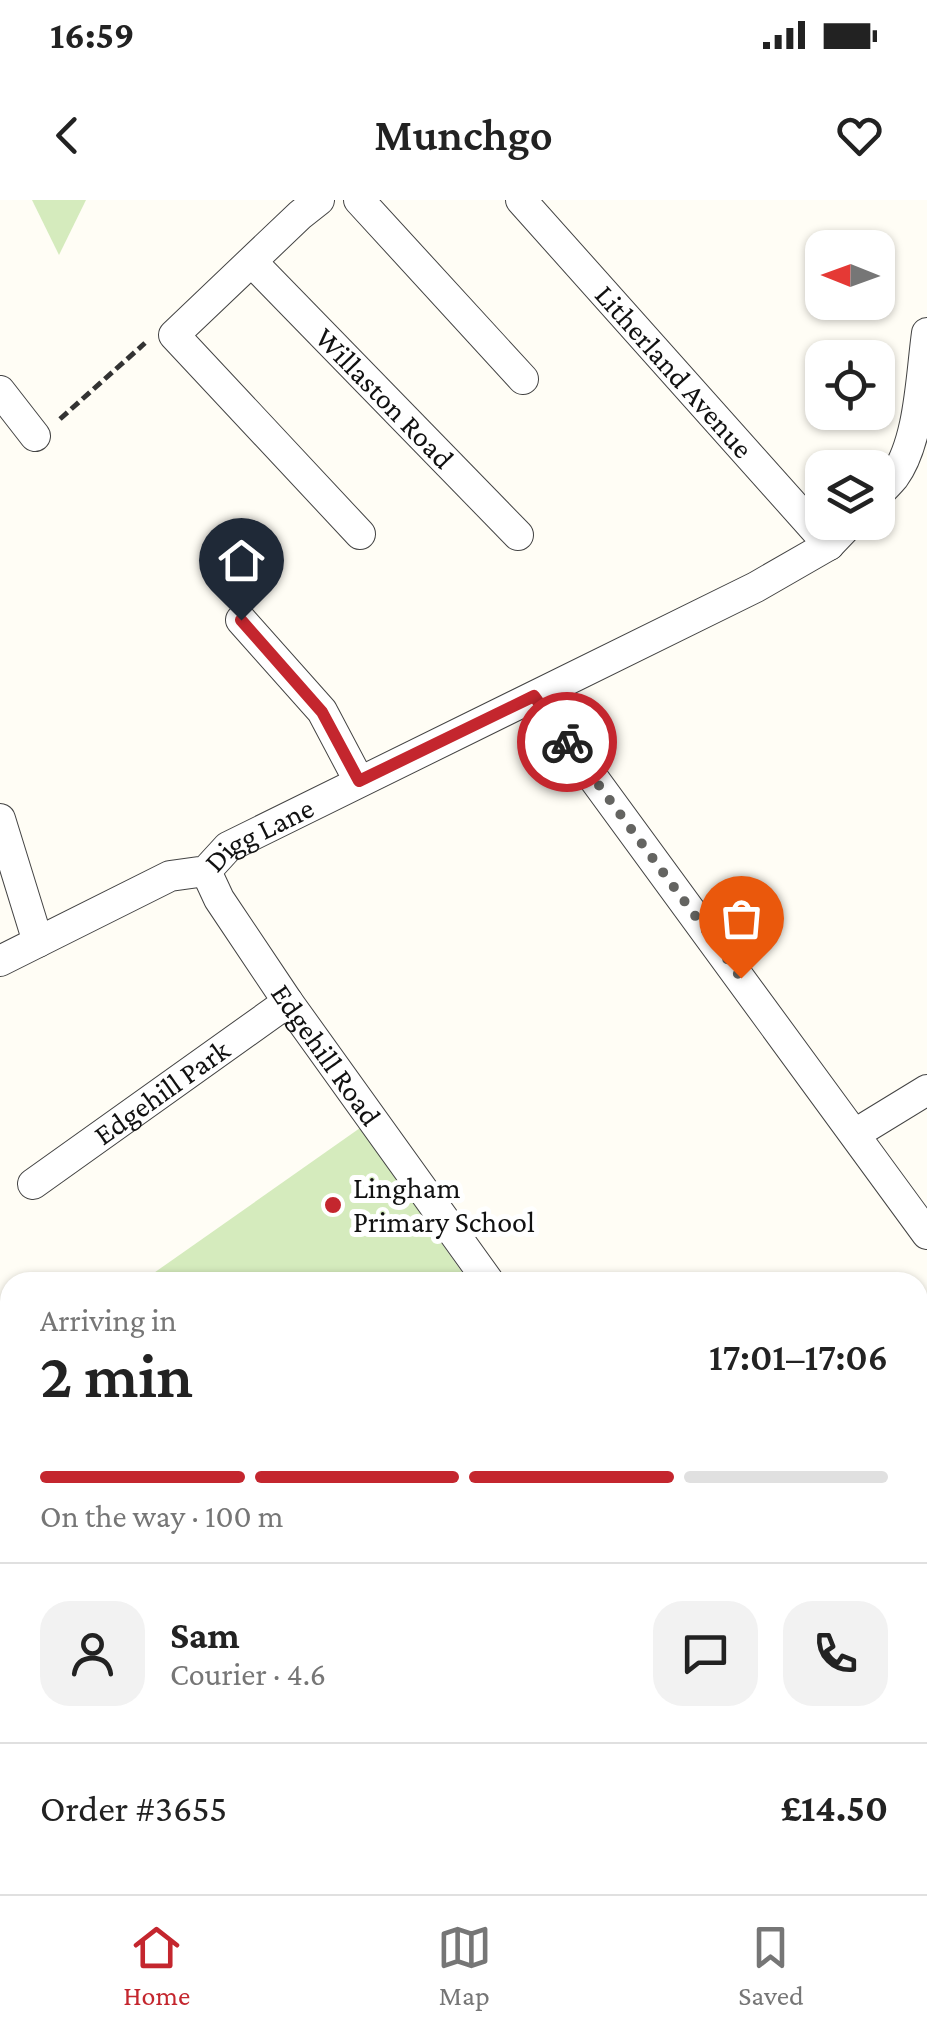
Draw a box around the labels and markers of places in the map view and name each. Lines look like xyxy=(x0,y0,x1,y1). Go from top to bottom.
pin xyxy=(199,518,284,621)
pin xyxy=(699,876,784,979)
place label: Lingham Primary School xyxy=(353,1171,535,1239)
marker: Lingham Primary School xyxy=(322,1194,344,1216)

